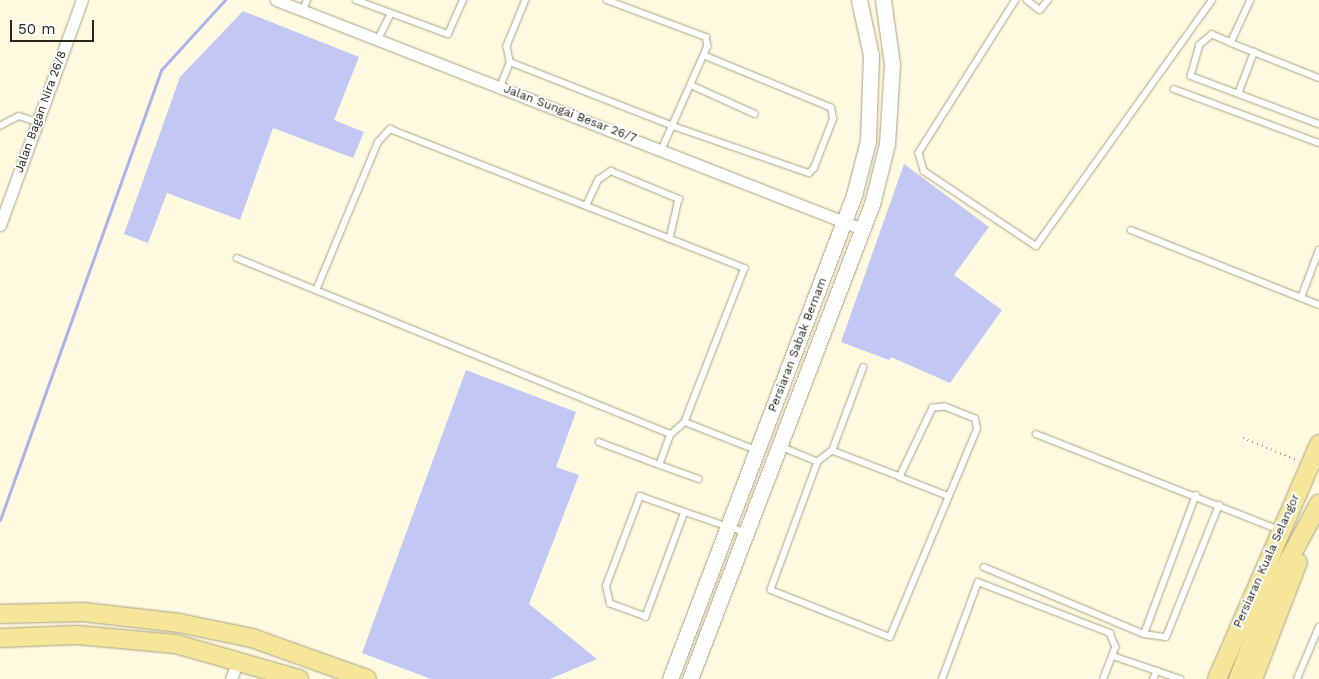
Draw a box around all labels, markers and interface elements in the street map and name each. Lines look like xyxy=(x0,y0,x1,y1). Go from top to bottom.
scale bar xyxy=(12,10,96,42)
text: 50 m xyxy=(18,20,55,38)
street label: Jalan Bagan Nira 26/8 xyxy=(12,49,70,175)
street label: Jalan Sungai Besar 26/7 xyxy=(501,82,639,146)
street label: Persiaran Sabak Bernam xyxy=(766,276,830,414)
street label: Persiaran Kuala Selangor xyxy=(1231,492,1303,630)

